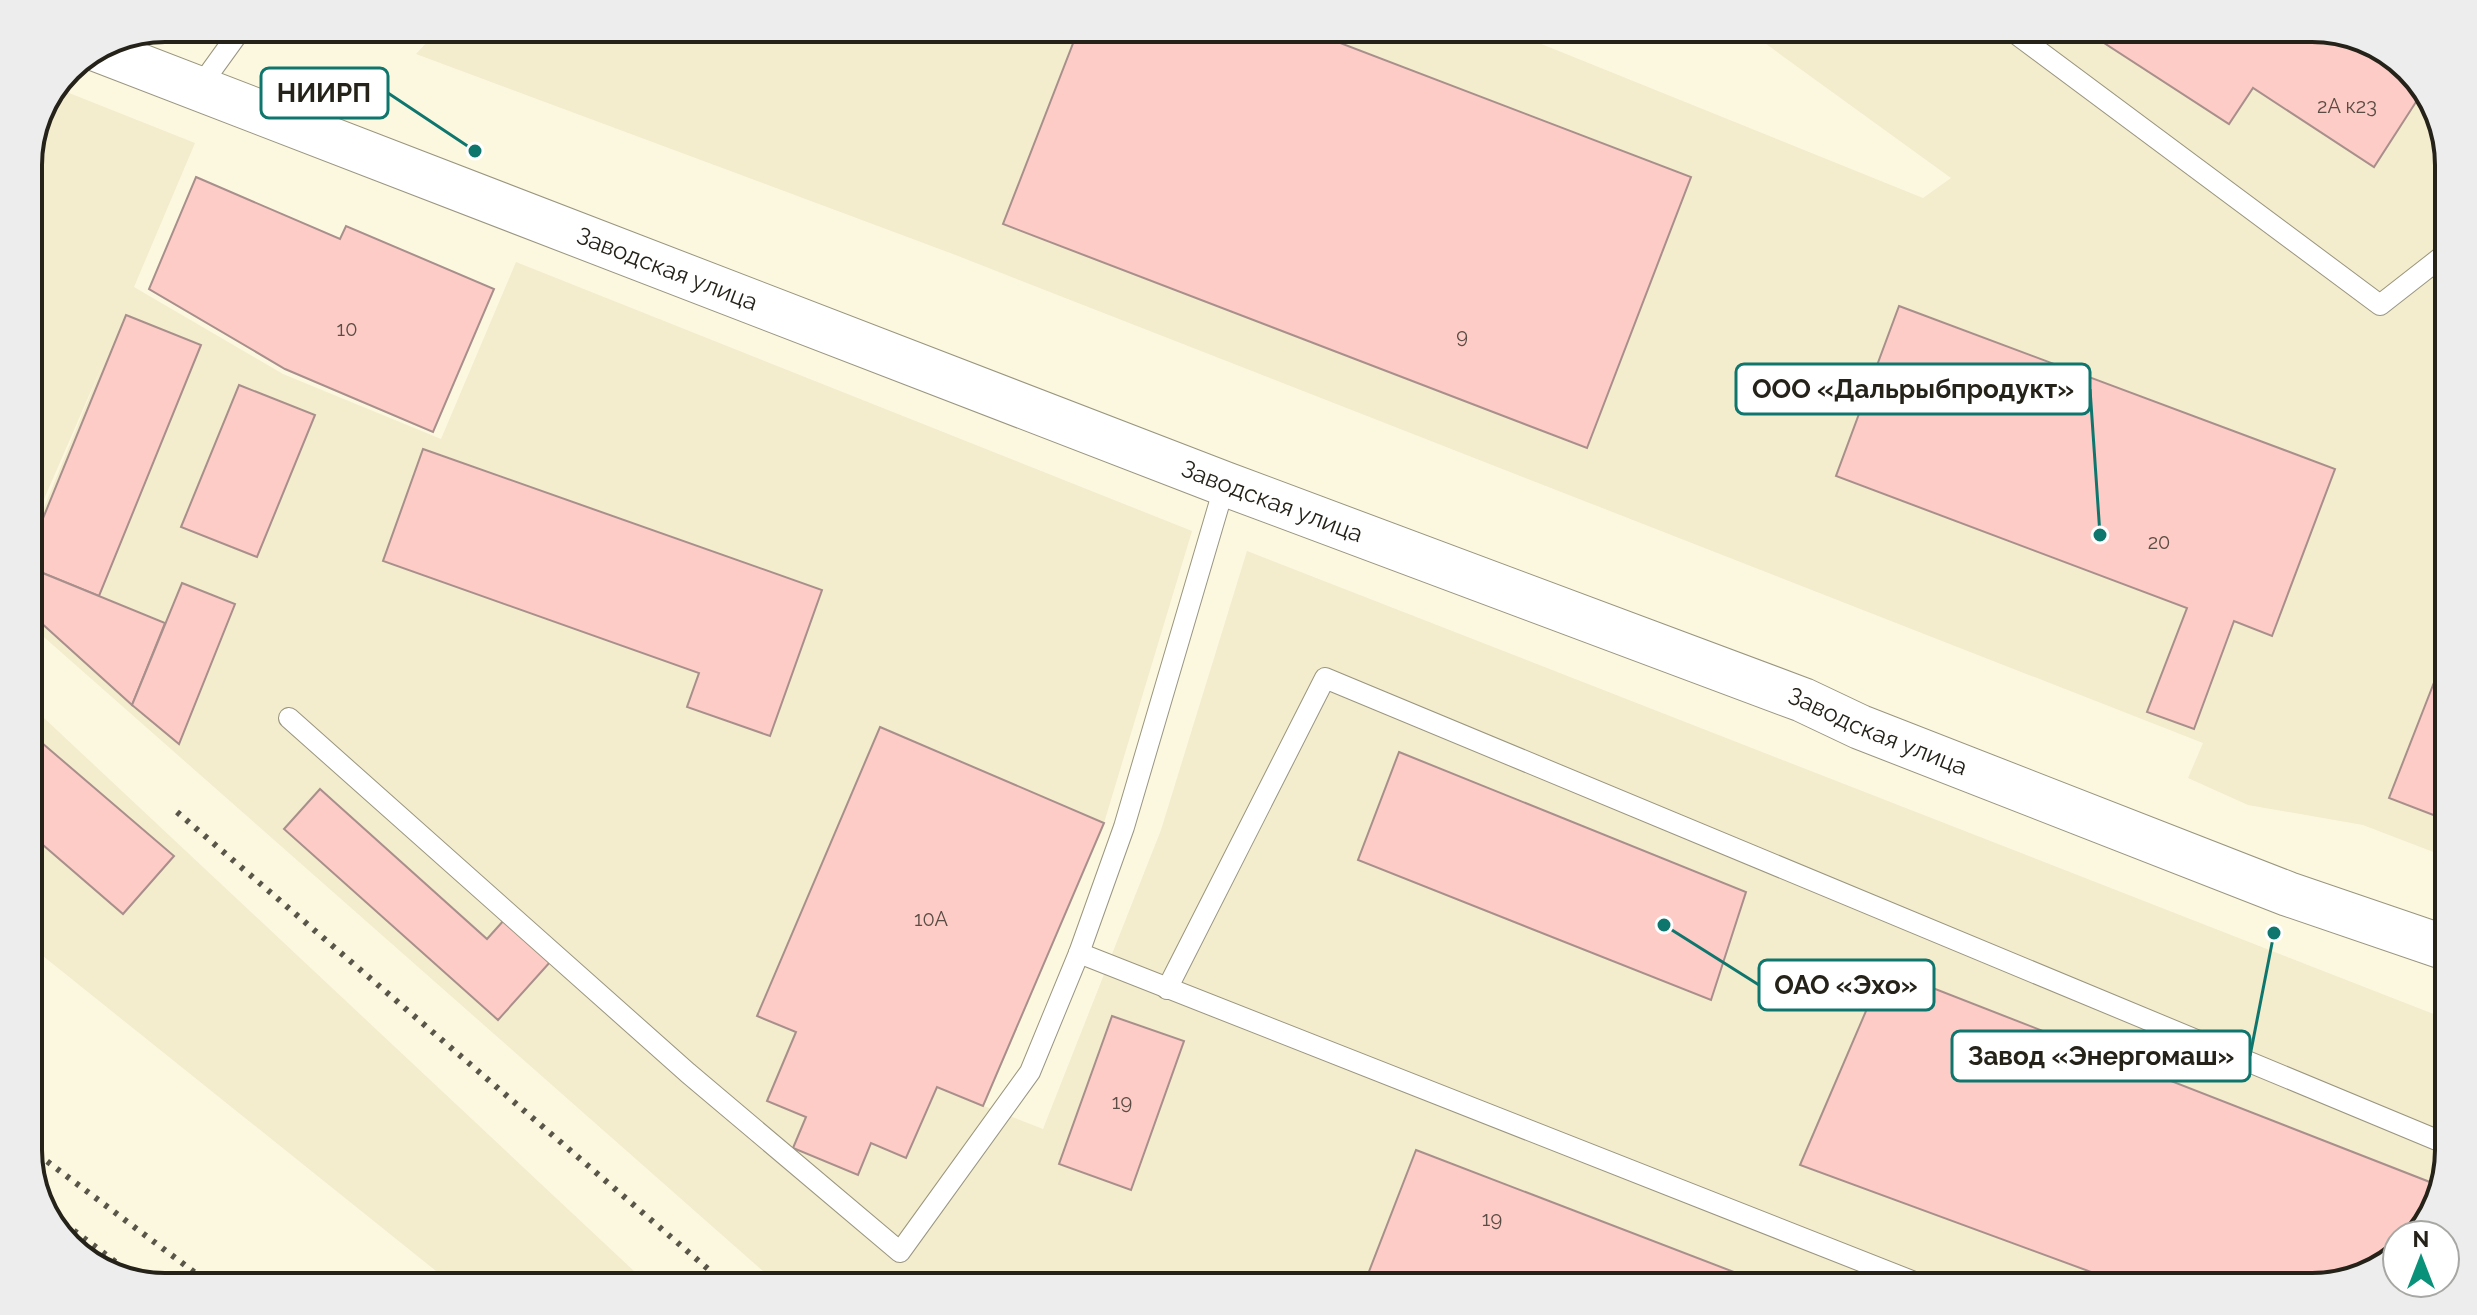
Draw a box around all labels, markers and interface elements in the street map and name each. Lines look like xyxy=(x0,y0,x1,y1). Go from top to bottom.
callout: НИИРП xyxy=(261,68,388,118)
text: НИИРП xyxy=(277,78,371,108)
house number: 2А к23 xyxy=(2317,94,2377,118)
street label: Заводская улица xyxy=(573,221,762,317)
house number: 10 xyxy=(337,317,357,341)
house number: 9 xyxy=(1456,324,1468,348)
callout: ООО «Дальрыбпродукт» xyxy=(1736,364,2090,414)
text: ООО «Дальрыбпродукт» xyxy=(1752,374,2074,404)
street label: Заводская улица xyxy=(1177,454,1367,548)
house number: 20 xyxy=(2148,530,2170,554)
street label: Заводская улица xyxy=(1784,681,1972,781)
house number: 10А xyxy=(914,907,948,931)
callout: ОАО «Эхо» xyxy=(1759,960,1934,1010)
text: ОАО «Эхо» xyxy=(1774,970,1918,1000)
callout: Завод «Энергомаш» xyxy=(1952,1031,2250,1081)
text: Завод «Энергомаш» xyxy=(1968,1041,2234,1071)
house number: 19 xyxy=(1112,1090,1132,1114)
house number: 19 xyxy=(1482,1207,1502,1231)
north arrow xyxy=(2381,1219,2461,1299)
text: N xyxy=(2413,1226,2429,1252)

